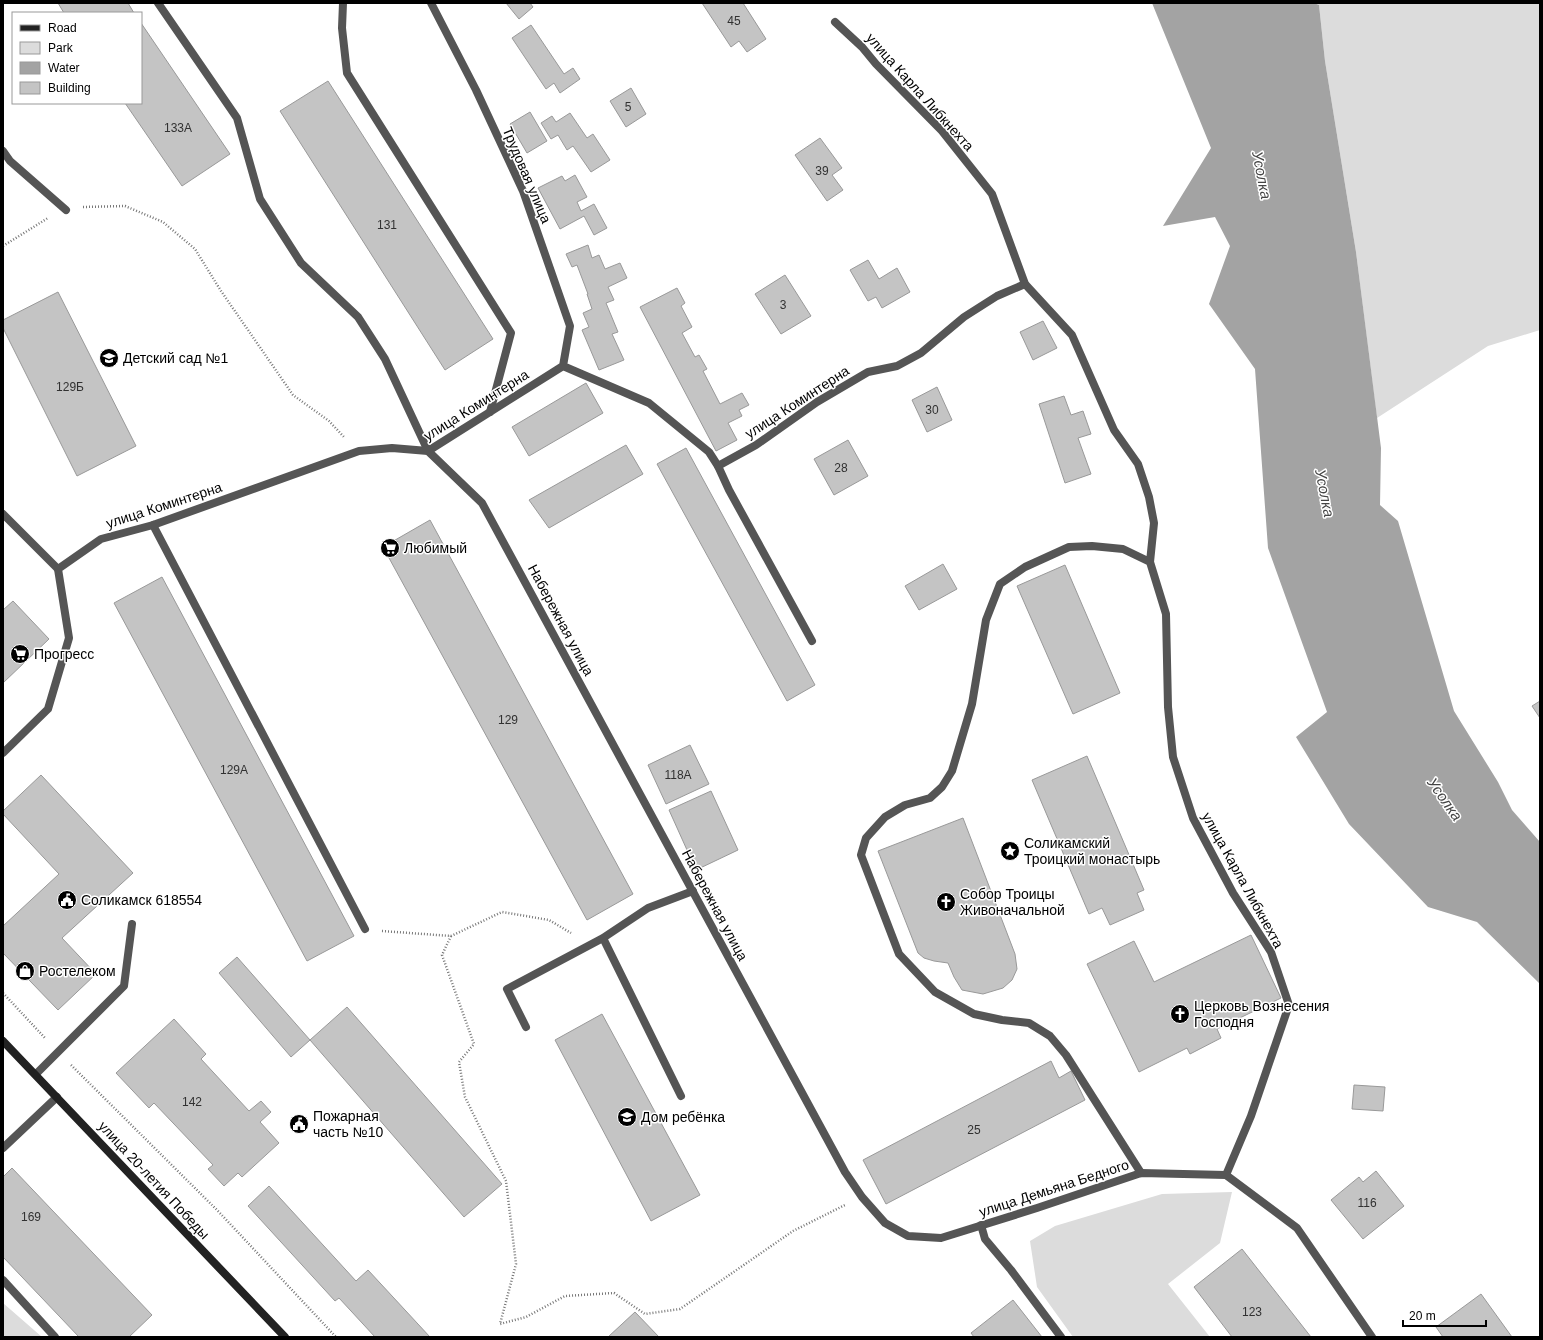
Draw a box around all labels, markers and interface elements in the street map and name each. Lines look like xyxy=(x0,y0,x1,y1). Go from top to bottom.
legend xyxy=(12,12,142,104)
house number: 45 xyxy=(727,14,741,28)
text: Road xyxy=(48,21,77,35)
street label: улица Карла Либкнехта xyxy=(863,30,977,154)
text: Park xyxy=(48,41,74,55)
text: Water xyxy=(48,61,80,75)
text: Building xyxy=(48,81,91,95)
house number: 5 xyxy=(625,100,632,114)
house number: 133А xyxy=(164,121,192,135)
street label: Трудовая улица xyxy=(500,125,555,226)
water label: Усолка xyxy=(1249,149,1275,201)
house number: 39 xyxy=(815,164,829,178)
house number: 131 xyxy=(377,218,397,232)
house number: 3 xyxy=(780,298,787,312)
school or university icon: Детский сад №1 xyxy=(98,347,120,369)
place label: Детский сад №1 xyxy=(123,350,229,366)
street label: улица Коминтерна xyxy=(742,362,852,442)
street label: улица Коминтерна xyxy=(421,366,532,444)
house number: 129Б xyxy=(56,380,84,394)
house number: 30 xyxy=(925,403,939,417)
house number: 28 xyxy=(834,461,848,475)
water label: Усолка xyxy=(1312,467,1338,519)
street label: улица Коминтерна xyxy=(104,479,224,531)
supermarket icon: Любимый xyxy=(379,537,401,559)
place label: Любимый xyxy=(404,540,467,556)
street label: Набережная улица xyxy=(525,562,597,679)
supermarket icon: Прогресс xyxy=(9,643,31,665)
place label: Прогресс xyxy=(34,646,94,662)
house number: 129 xyxy=(498,713,518,727)
house number: 129А xyxy=(220,763,248,777)
house number: 118А xyxy=(664,768,692,782)
water label: Усолка xyxy=(1424,773,1466,824)
street label: улица Карла Либкнехта xyxy=(1199,809,1287,951)
place label: Соликамский Троицкий монастырь xyxy=(1024,835,1160,867)
place icon: Соликамский Троицкий монастырь xyxy=(999,840,1021,862)
street label: Набережная улица xyxy=(679,847,751,964)
place label: Собор Троицы Живоначальной xyxy=(960,886,1065,918)
public building icon: Соликамск 618554 xyxy=(56,889,78,911)
church icon: Собор Троицы Живоначальной xyxy=(935,891,957,913)
place label: Соликамск 618554 xyxy=(81,892,202,908)
shop icon: Ростелеком xyxy=(14,960,36,982)
place label: Ростелеком xyxy=(39,963,116,979)
place label: Церковь Вознесения Господня xyxy=(1194,998,1329,1030)
church icon: Церковь Вознесения Господня xyxy=(1169,1003,1191,1025)
house number: 142 xyxy=(182,1095,202,1109)
school or university icon: Дом ребёнка xyxy=(616,1106,638,1128)
place label: Пожарная часть №10 xyxy=(313,1108,383,1140)
place label: Дом ребёнка xyxy=(641,1109,725,1125)
public building icon: Пожарная часть №10 xyxy=(288,1113,310,1135)
street label: улица 20-летия Победы xyxy=(95,1118,213,1242)
house number: 25 xyxy=(967,1123,981,1137)
street label: улица Демьяна Бедного xyxy=(977,1156,1131,1220)
house number: 116 xyxy=(1357,1196,1377,1210)
house number: 169 xyxy=(21,1210,41,1224)
scale bar xyxy=(1403,1302,1486,1328)
house number: 123 xyxy=(1242,1305,1262,1319)
text: 20 m xyxy=(1409,1309,1436,1323)

